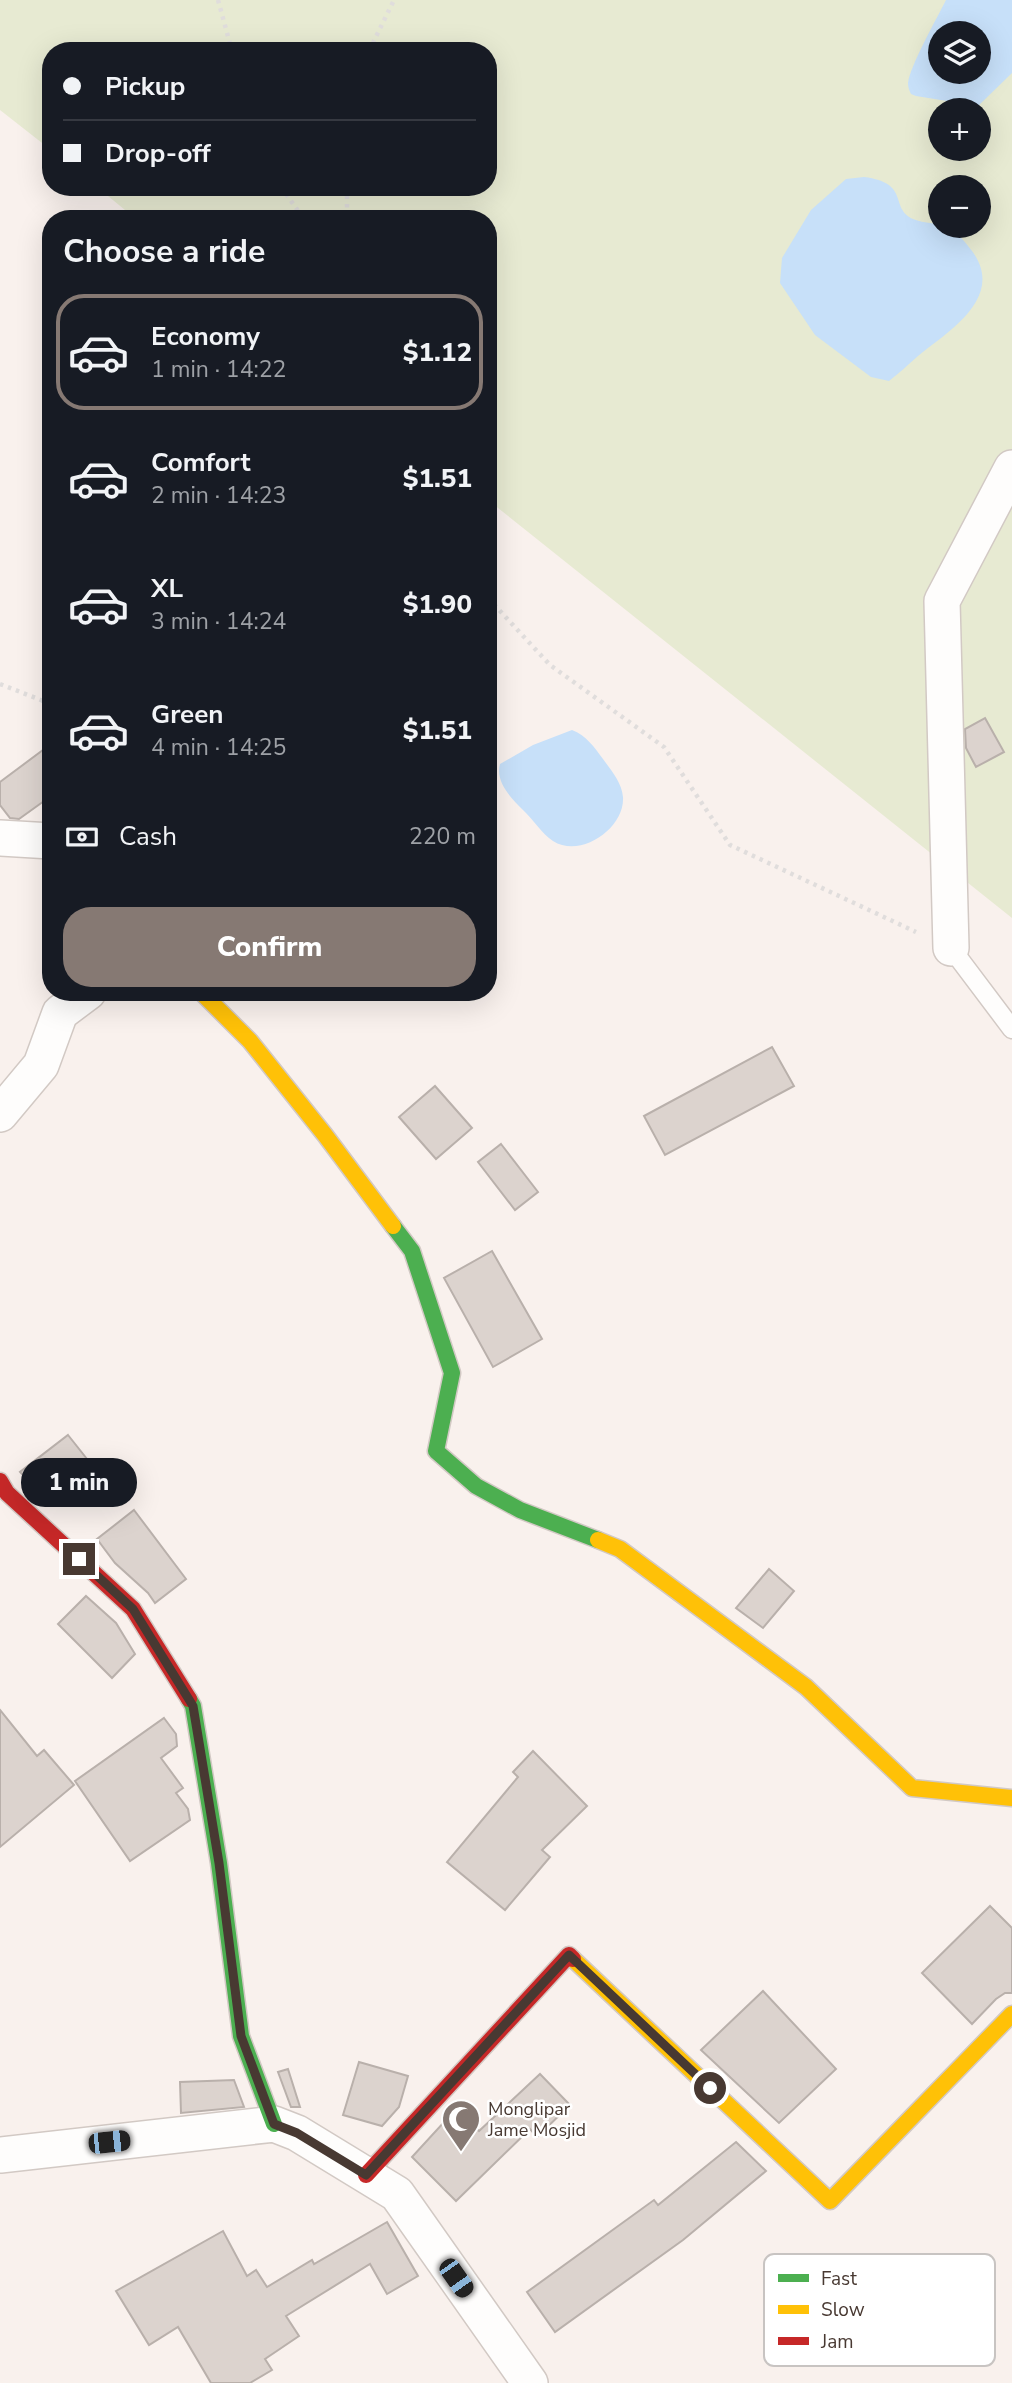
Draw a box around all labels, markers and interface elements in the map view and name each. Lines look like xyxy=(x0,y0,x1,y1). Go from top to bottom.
map controls xyxy=(928,21,991,238)
button: layers xyxy=(928,21,991,84)
text: Pickup xyxy=(105,69,185,104)
button: + xyxy=(928,98,991,161)
text: Drop-off xyxy=(105,136,211,171)
button: − xyxy=(928,175,991,238)
text: Choose a ride xyxy=(63,230,265,273)
text: Economy xyxy=(151,319,260,354)
icon: car xyxy=(67,321,130,384)
text: $1.12 xyxy=(403,335,472,370)
text: 1 min · 14:22 xyxy=(151,354,286,385)
text: Comfort xyxy=(151,445,251,480)
icon: car xyxy=(67,447,130,510)
text: $1.51 xyxy=(403,461,472,496)
text: 2 min · 14:23 xyxy=(151,480,286,511)
text: XL xyxy=(151,571,183,606)
icon: car xyxy=(67,573,130,636)
text: $1.90 xyxy=(403,587,472,622)
text: 3 min · 14:24 xyxy=(151,606,286,637)
text: Green xyxy=(151,697,224,732)
icon: car xyxy=(67,699,130,762)
text: $1.51 xyxy=(403,713,472,748)
text: 4 min · 14:25 xyxy=(151,732,286,763)
icon: cash xyxy=(63,818,101,856)
text: Cash xyxy=(119,819,177,854)
text: 220 m xyxy=(409,821,476,852)
button: Confirm xyxy=(63,907,476,987)
callout: 1 min xyxy=(21,1458,137,1506)
text: 1 min xyxy=(49,1467,109,1498)
route end xyxy=(63,1543,95,1575)
route start xyxy=(694,2072,726,2104)
place label: Monglipar Jame Mosjid xyxy=(487,2097,586,2142)
mosque icon: Monglipar Jame Mosjid xyxy=(440,2098,482,2153)
car xyxy=(88,2129,131,2155)
legend xyxy=(764,2254,995,2366)
car xyxy=(436,2255,477,2301)
text: Fast xyxy=(821,2266,857,2292)
text: Slow xyxy=(821,2297,865,2323)
text: Jam xyxy=(820,2329,854,2355)

